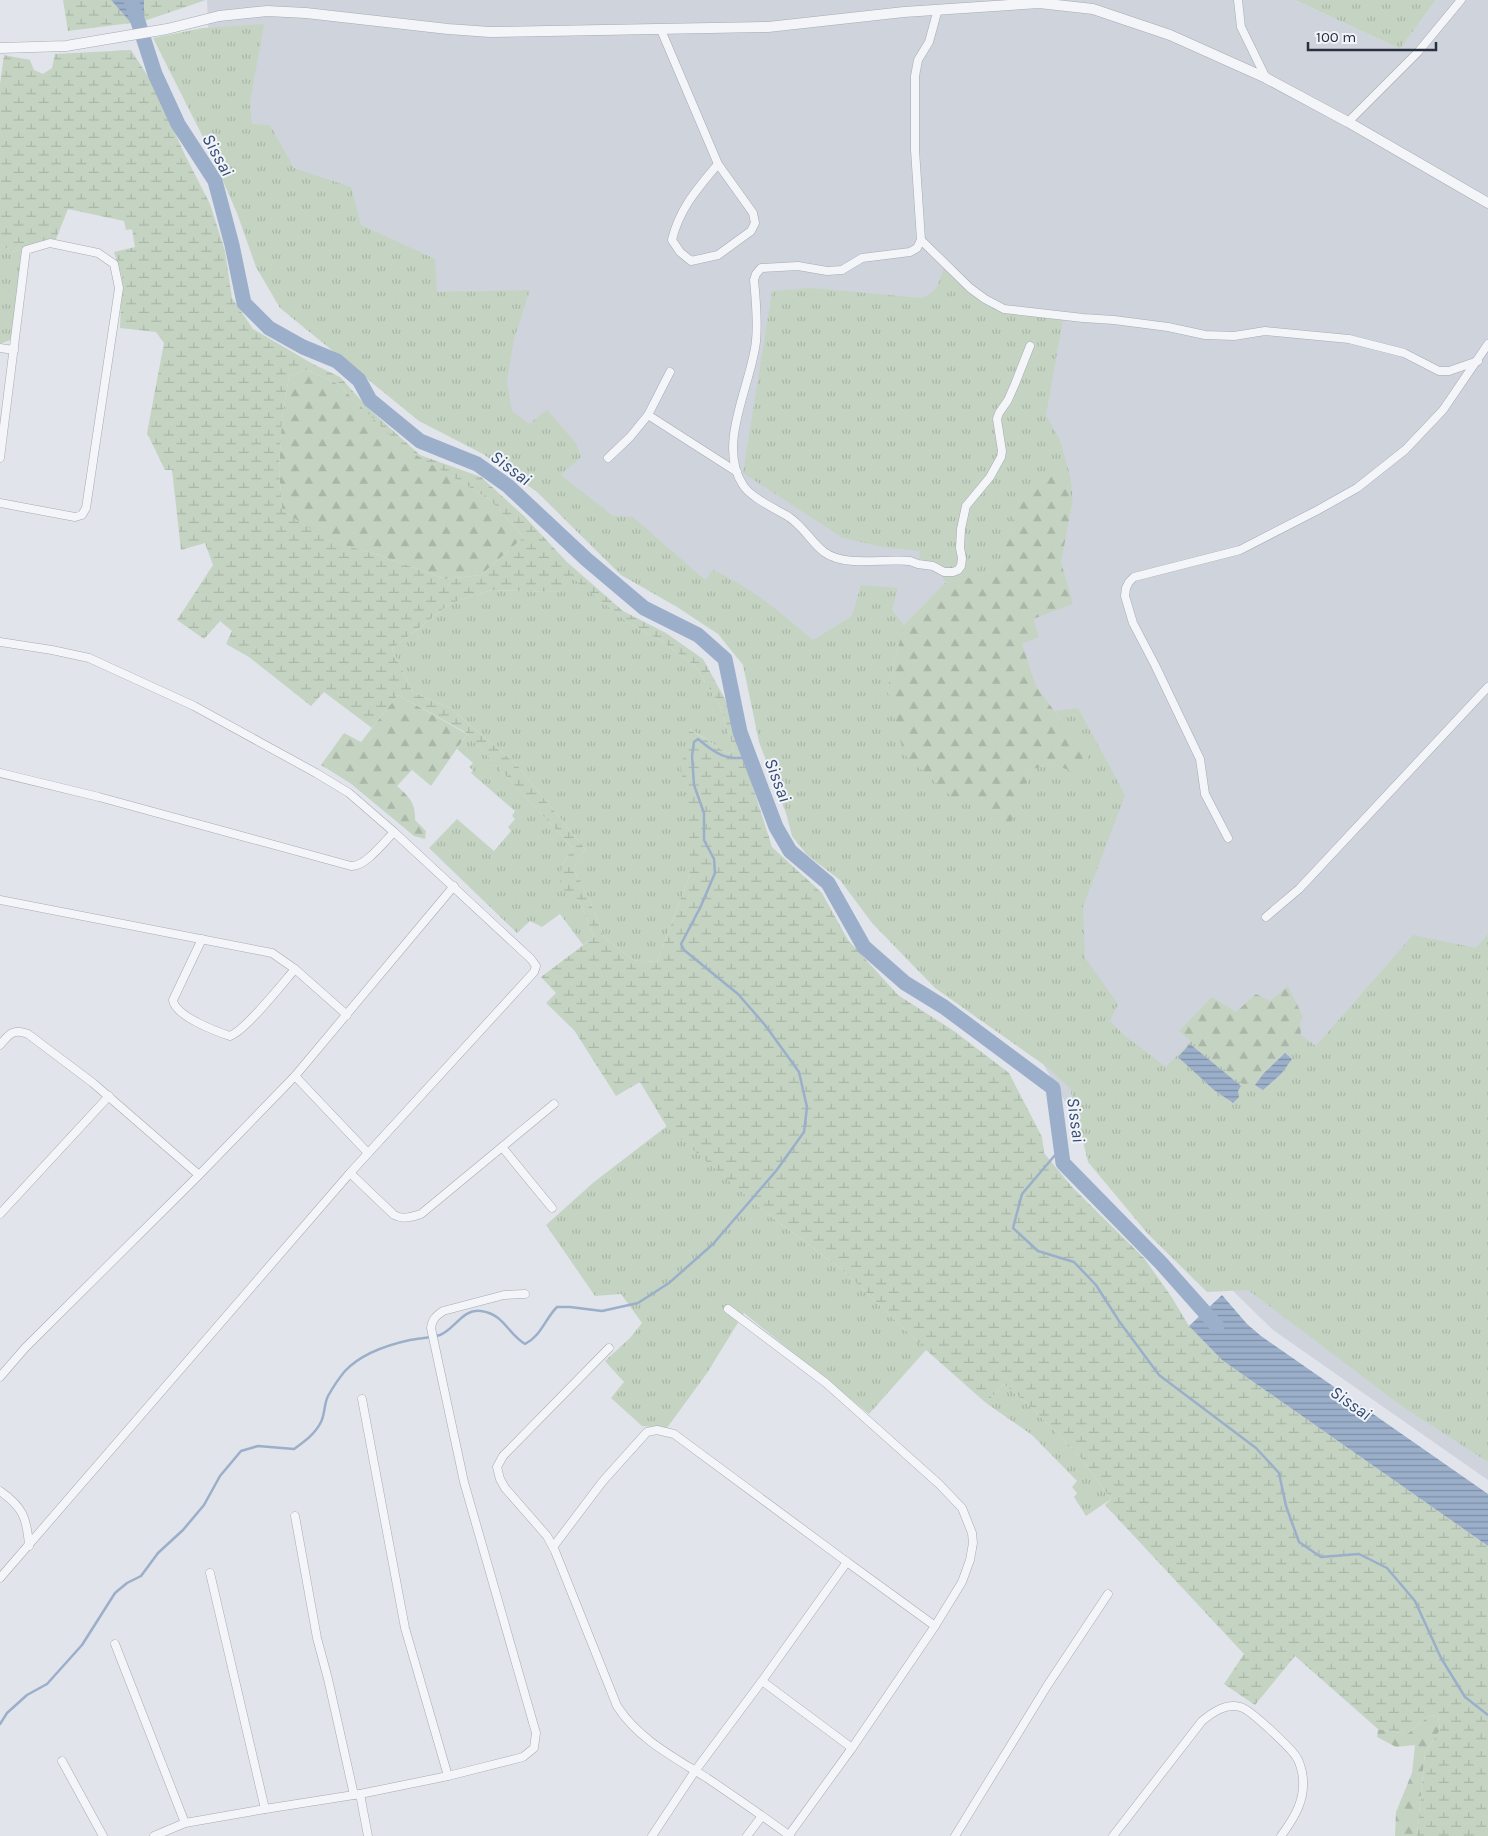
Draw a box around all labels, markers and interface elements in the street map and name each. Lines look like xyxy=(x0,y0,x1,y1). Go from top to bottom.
scale bar xyxy=(1308,20,1436,52)
text: 100 m xyxy=(1316,28,1356,46)
water label: Sissai xyxy=(197,130,239,180)
water label: Sissai xyxy=(486,446,536,491)
water label: Sissai xyxy=(760,755,796,805)
water label: Sissai xyxy=(1062,1096,1090,1144)
water label: Sissai xyxy=(1326,1381,1376,1425)

